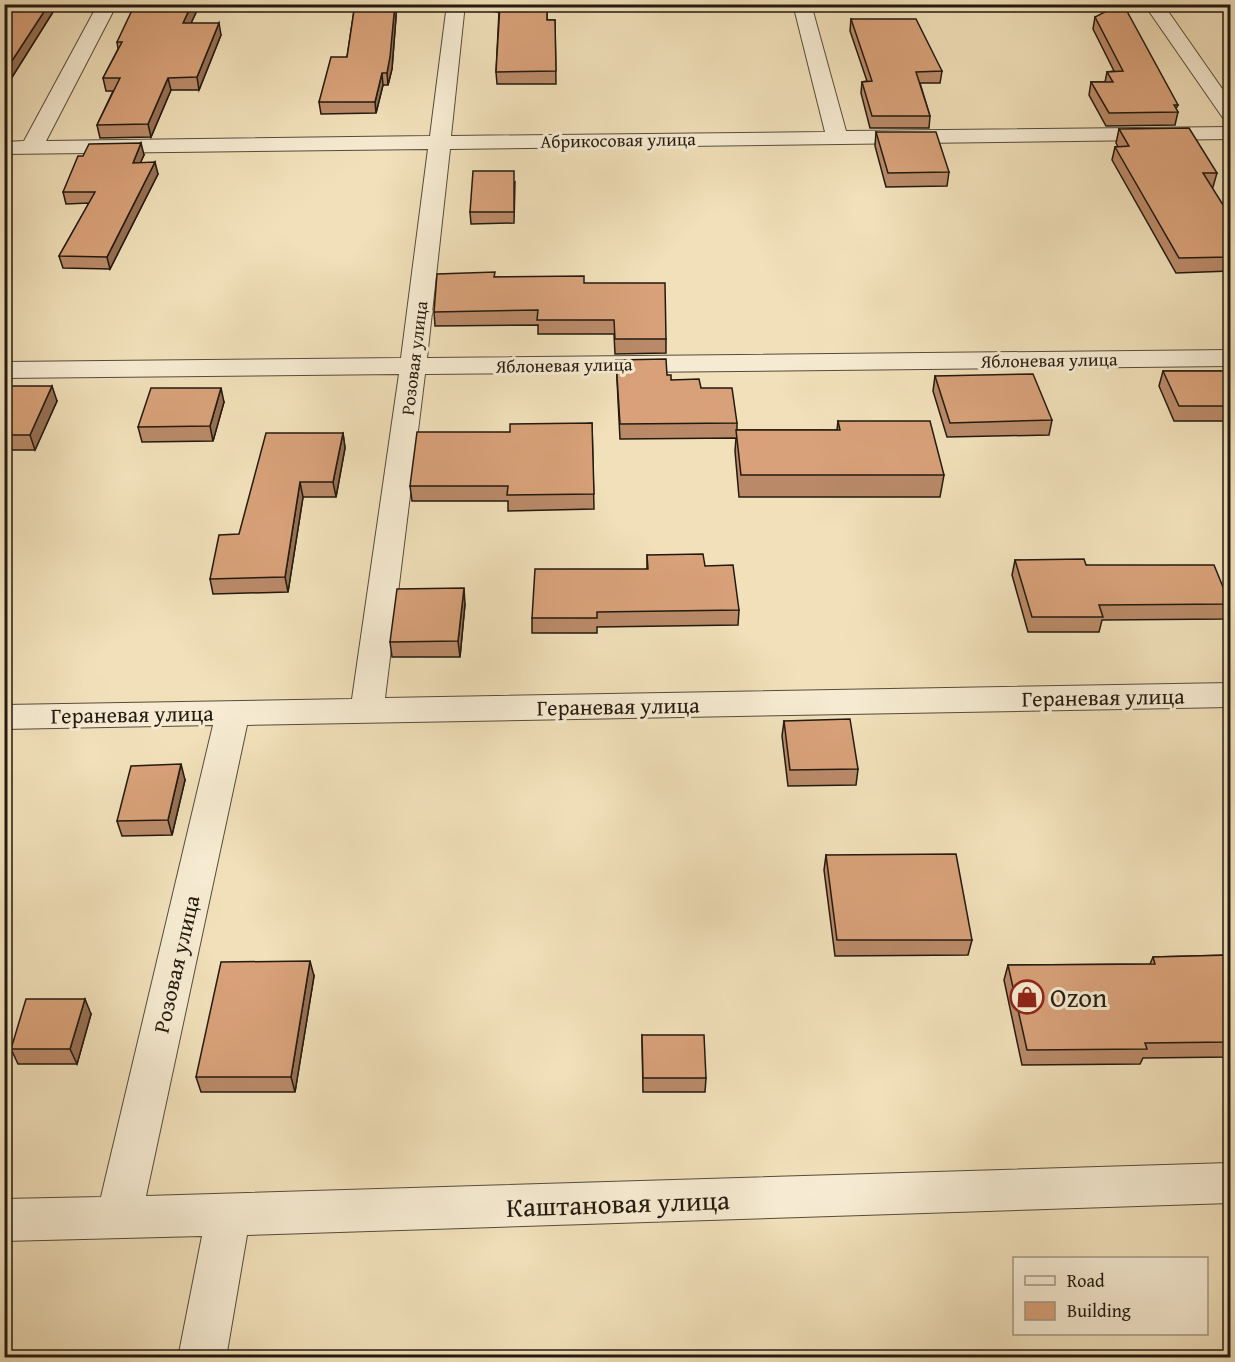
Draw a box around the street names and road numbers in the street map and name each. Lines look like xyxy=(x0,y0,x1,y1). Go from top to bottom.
street label: Абрикосовая улица xyxy=(540,125,696,155)
street label: Розовая улица xyxy=(394,299,434,417)
street label: Яблоневая улица xyxy=(979,345,1118,375)
street label: Яблоневая улица xyxy=(494,350,633,380)
street label: Гераневая улица xyxy=(1021,680,1185,714)
street label: Гераневая улица xyxy=(536,689,700,723)
street label: Гераневая улица xyxy=(50,697,214,731)
street label: Розовая улица xyxy=(145,891,207,1036)
street label: Каштановая улица xyxy=(506,1179,731,1227)

